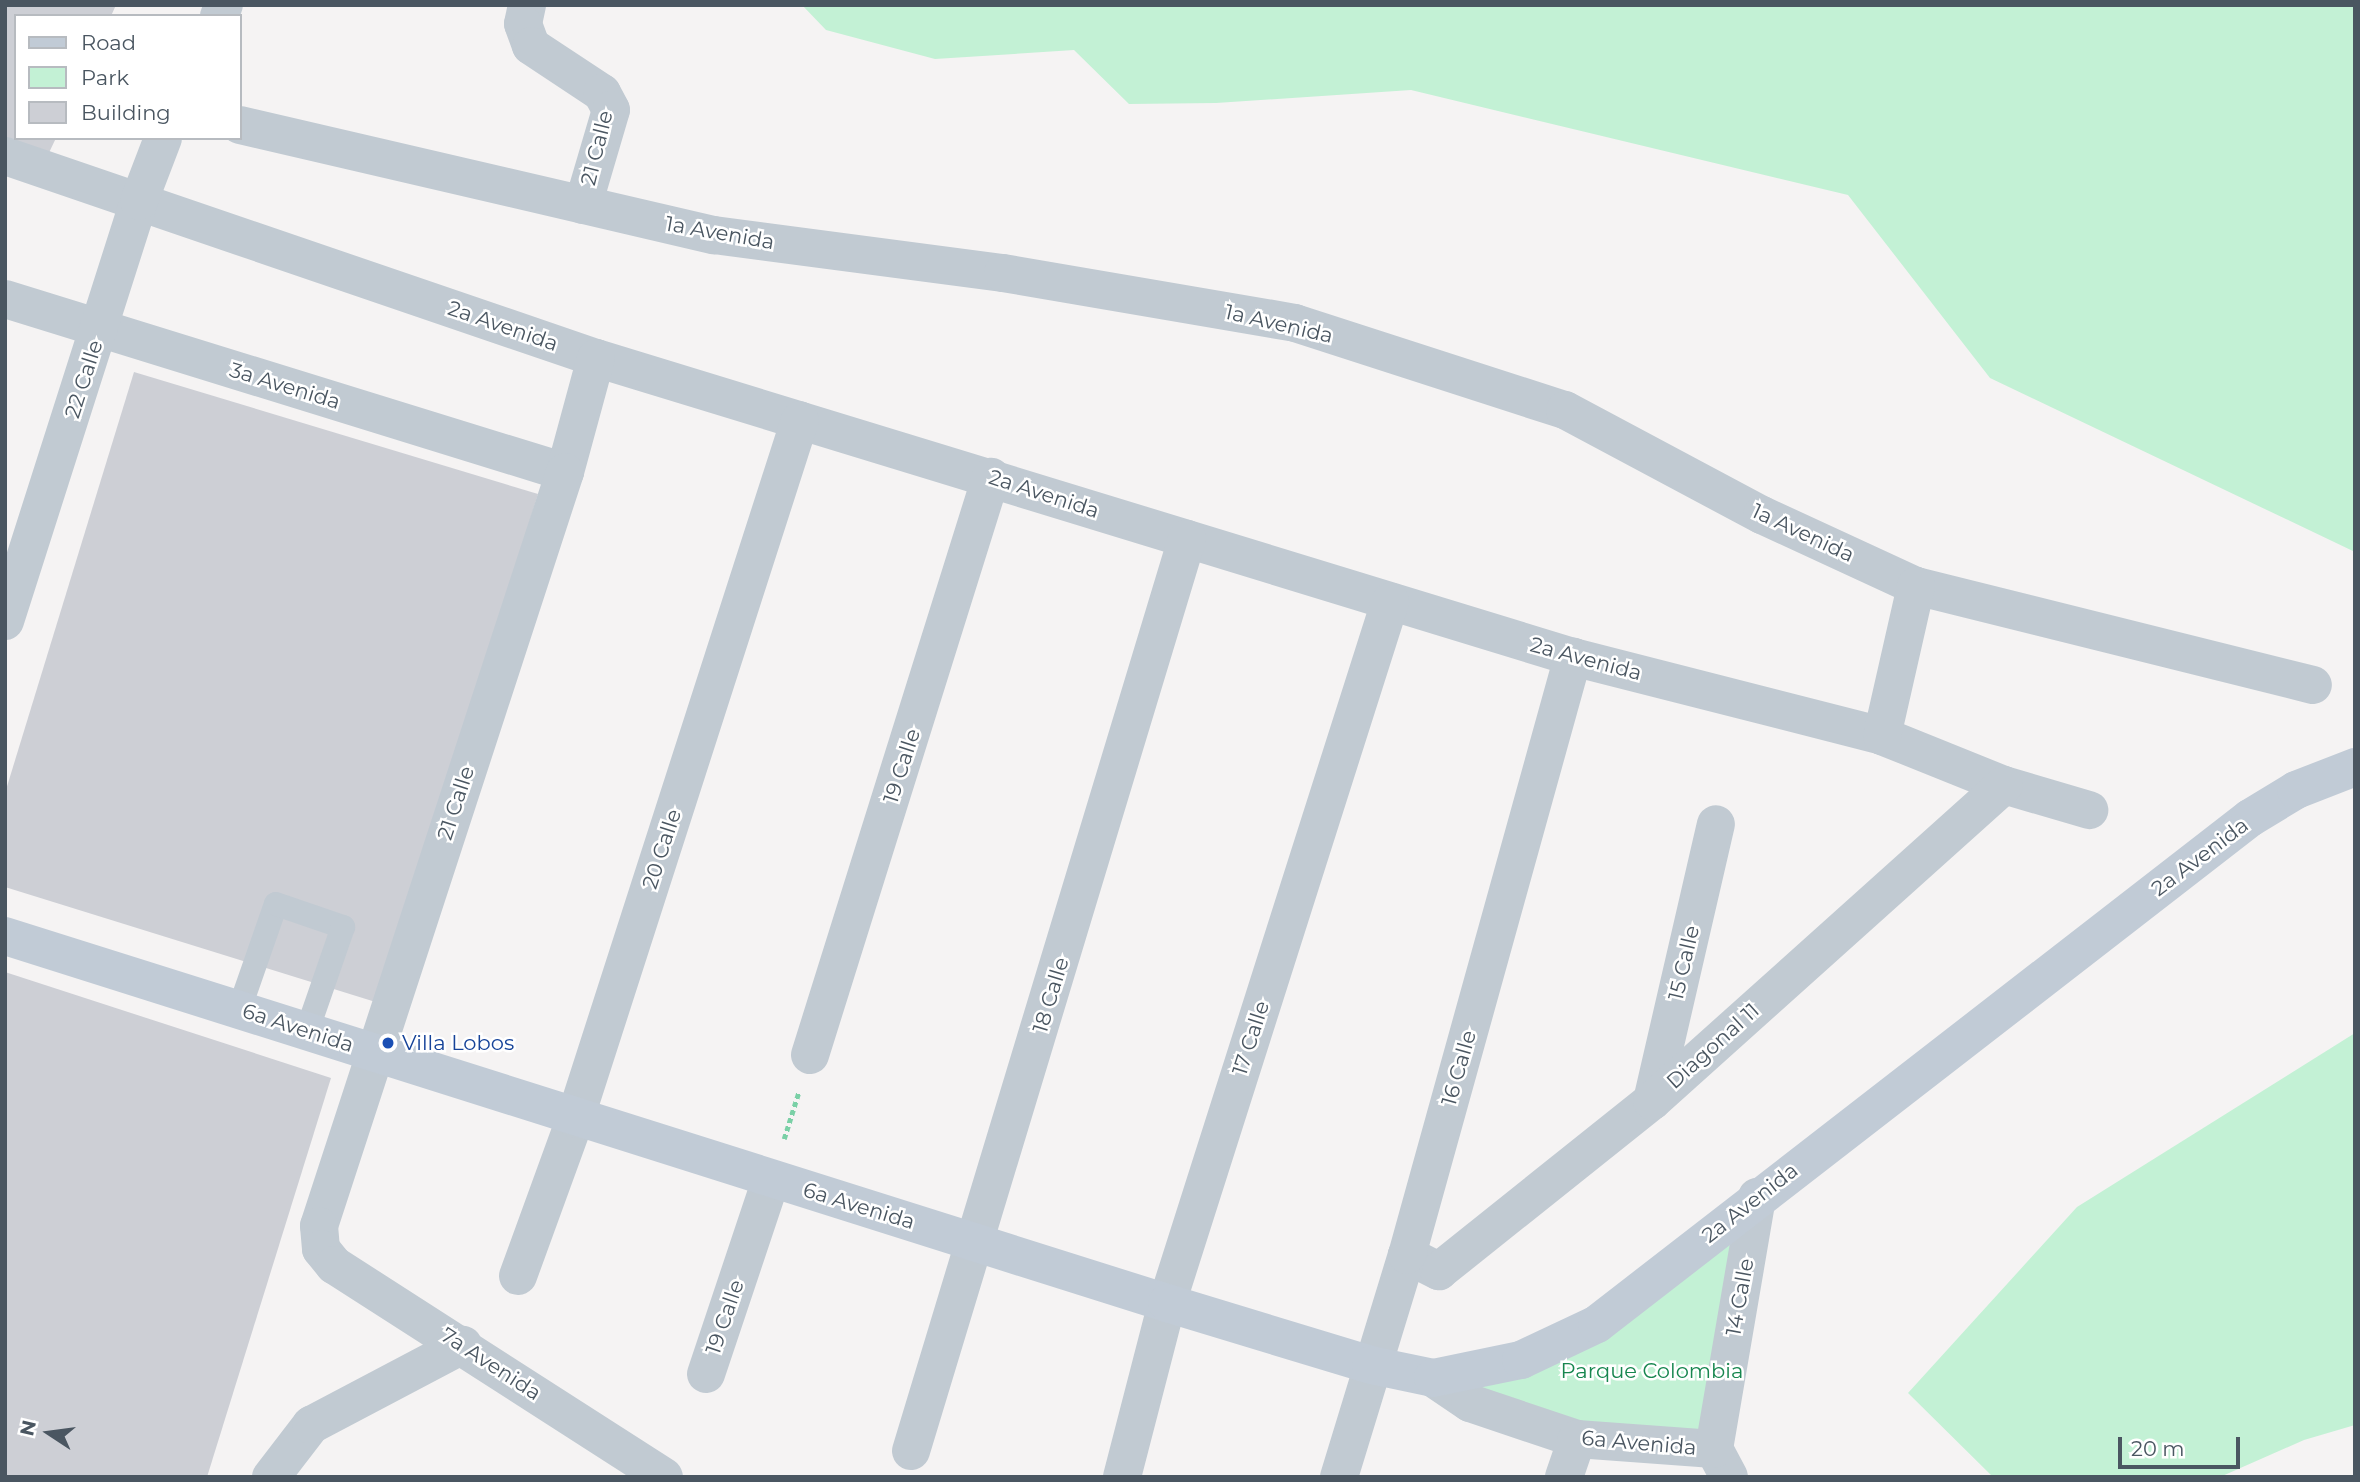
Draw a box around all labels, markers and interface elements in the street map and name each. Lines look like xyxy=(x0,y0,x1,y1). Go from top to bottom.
legend xyxy=(14,14,242,140)
text: Road xyxy=(81,30,136,55)
text: Park xyxy=(81,65,129,90)
text: Building xyxy=(81,100,171,125)
street label: 21 Calle xyxy=(576,108,618,188)
street label: 1a Avenida xyxy=(664,211,776,255)
street label: 2a Avenida xyxy=(445,295,561,357)
street label: 1a Avenida xyxy=(1222,299,1336,349)
street label: 22 Calle xyxy=(60,337,108,421)
street label: 3a Avenida xyxy=(227,357,343,415)
street label: 2a Avenida xyxy=(986,464,1102,524)
street label: 1a Avenida xyxy=(1748,498,1858,568)
street label: 2a Avenida xyxy=(1527,632,1645,686)
street label: 19 Calle xyxy=(878,726,926,806)
street label: 21 Calle xyxy=(432,763,480,843)
street label: 20 Calle xyxy=(637,806,687,892)
street label: 2a Avenida xyxy=(2147,812,2253,902)
street label: 15 Calle xyxy=(1663,923,1705,1003)
street label: 18 Calle xyxy=(1028,954,1074,1036)
street label: 6a Avenida xyxy=(239,998,357,1058)
street label: 17 Calle xyxy=(1227,998,1275,1078)
street label: Diagonal 11 xyxy=(1662,998,1764,1094)
street label: 16 Calle xyxy=(1436,1028,1482,1108)
place label: Villa Lobos xyxy=(402,1030,514,1056)
marker: Villa Lobos xyxy=(380,1035,396,1051)
street label: 2a Avenida xyxy=(1697,1158,1803,1248)
street label: 6a Avenida xyxy=(800,1177,918,1235)
street label: 14 Calle xyxy=(1721,1256,1759,1338)
street label: 19 Calle xyxy=(701,1277,749,1357)
street label: 7a Avenida xyxy=(436,1322,546,1406)
park label: Parque Colombia xyxy=(1561,1358,1743,1384)
north arrow xyxy=(14,1398,84,1468)
text: N xyxy=(15,1418,41,1438)
scale bar xyxy=(2122,1422,2244,1466)
street label: 6a Avenida xyxy=(1580,1425,1698,1461)
text: 20 m xyxy=(2131,1436,2185,1461)

